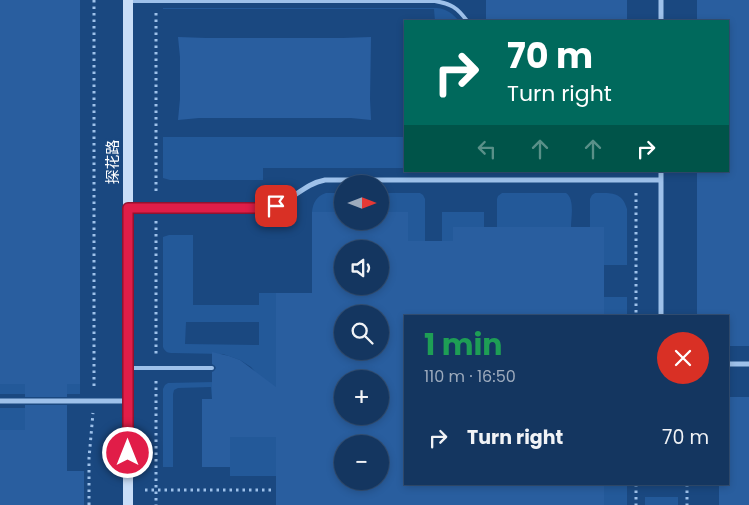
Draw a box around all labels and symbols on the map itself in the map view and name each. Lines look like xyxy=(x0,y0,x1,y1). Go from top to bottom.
street label: 探花路 xyxy=(102,139,123,185)
north arrow xyxy=(334,175,389,230)
pin xyxy=(255,185,297,227)
position arrow xyxy=(101,426,153,478)

